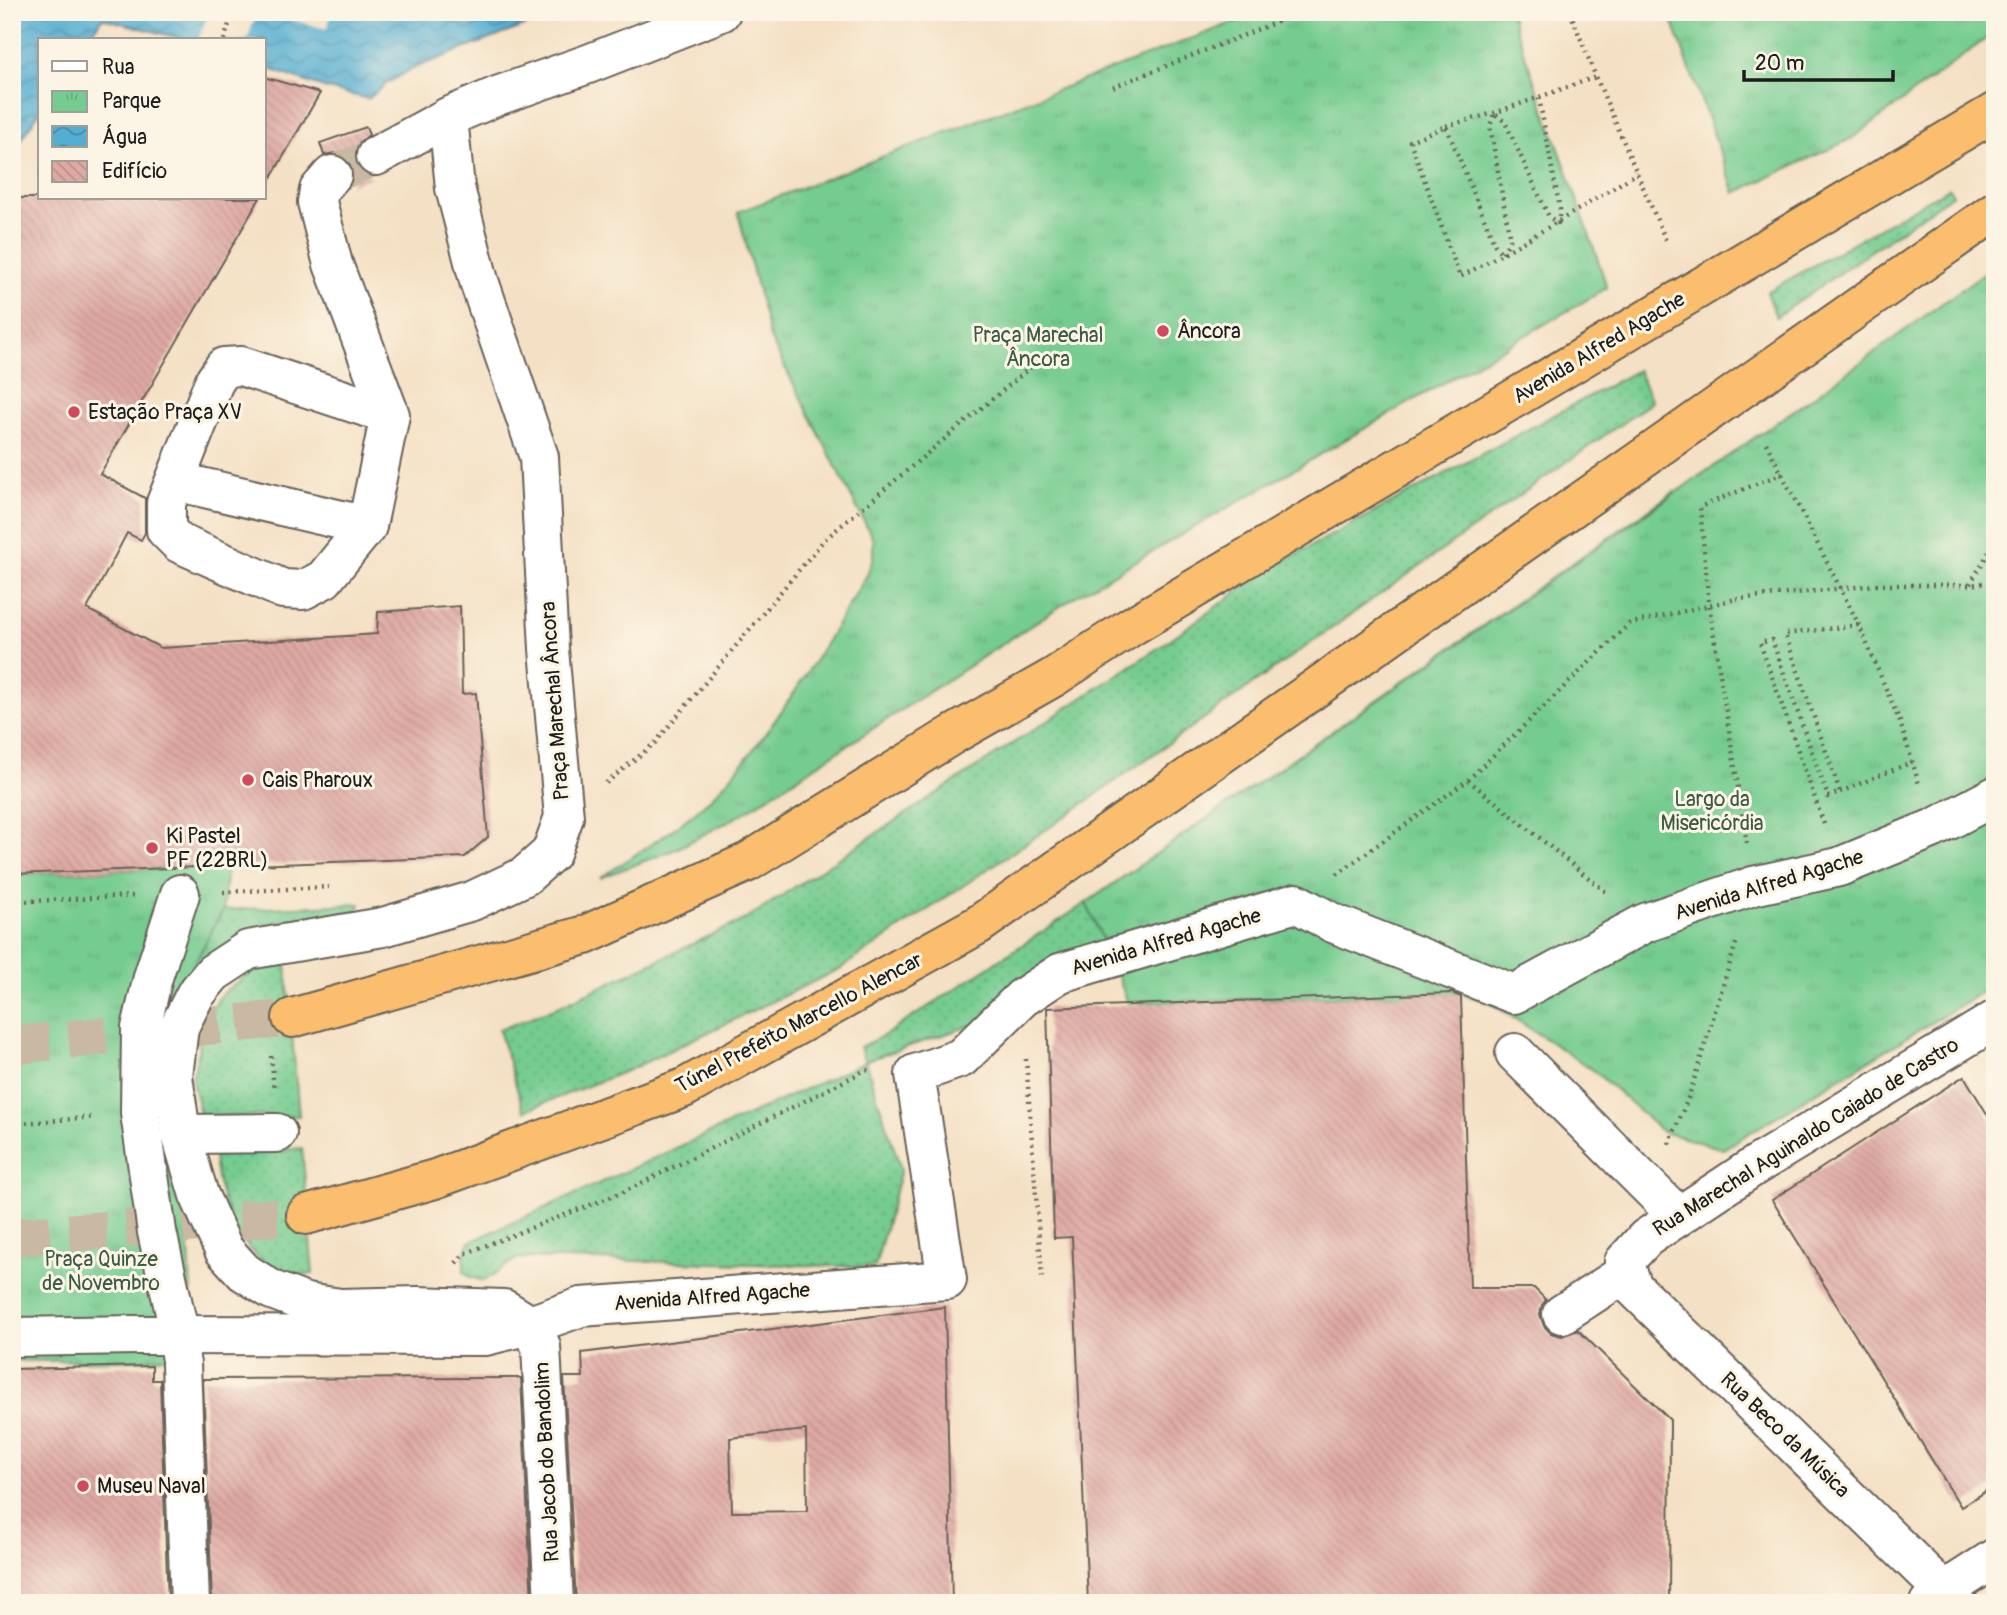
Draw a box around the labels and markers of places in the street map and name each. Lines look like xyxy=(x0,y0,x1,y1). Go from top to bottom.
place label: Âncora xyxy=(1177,318,1241,345)
marker: Âncora xyxy=(1155,323,1171,339)
place label: Estação Praça XV xyxy=(88,399,242,426)
marker: Estação Praça XV xyxy=(66,404,82,420)
place label: Cais Pharoux xyxy=(262,767,373,794)
marker: Cais Pharoux xyxy=(240,772,256,788)
place label: Ki Pastel PF (22BRL) xyxy=(166,823,268,874)
marker: Ki Pastel PF (22BRL) xyxy=(144,840,160,856)
place label: Museu Naval xyxy=(97,1473,206,1500)
marker: Museu Naval xyxy=(75,1478,91,1494)

